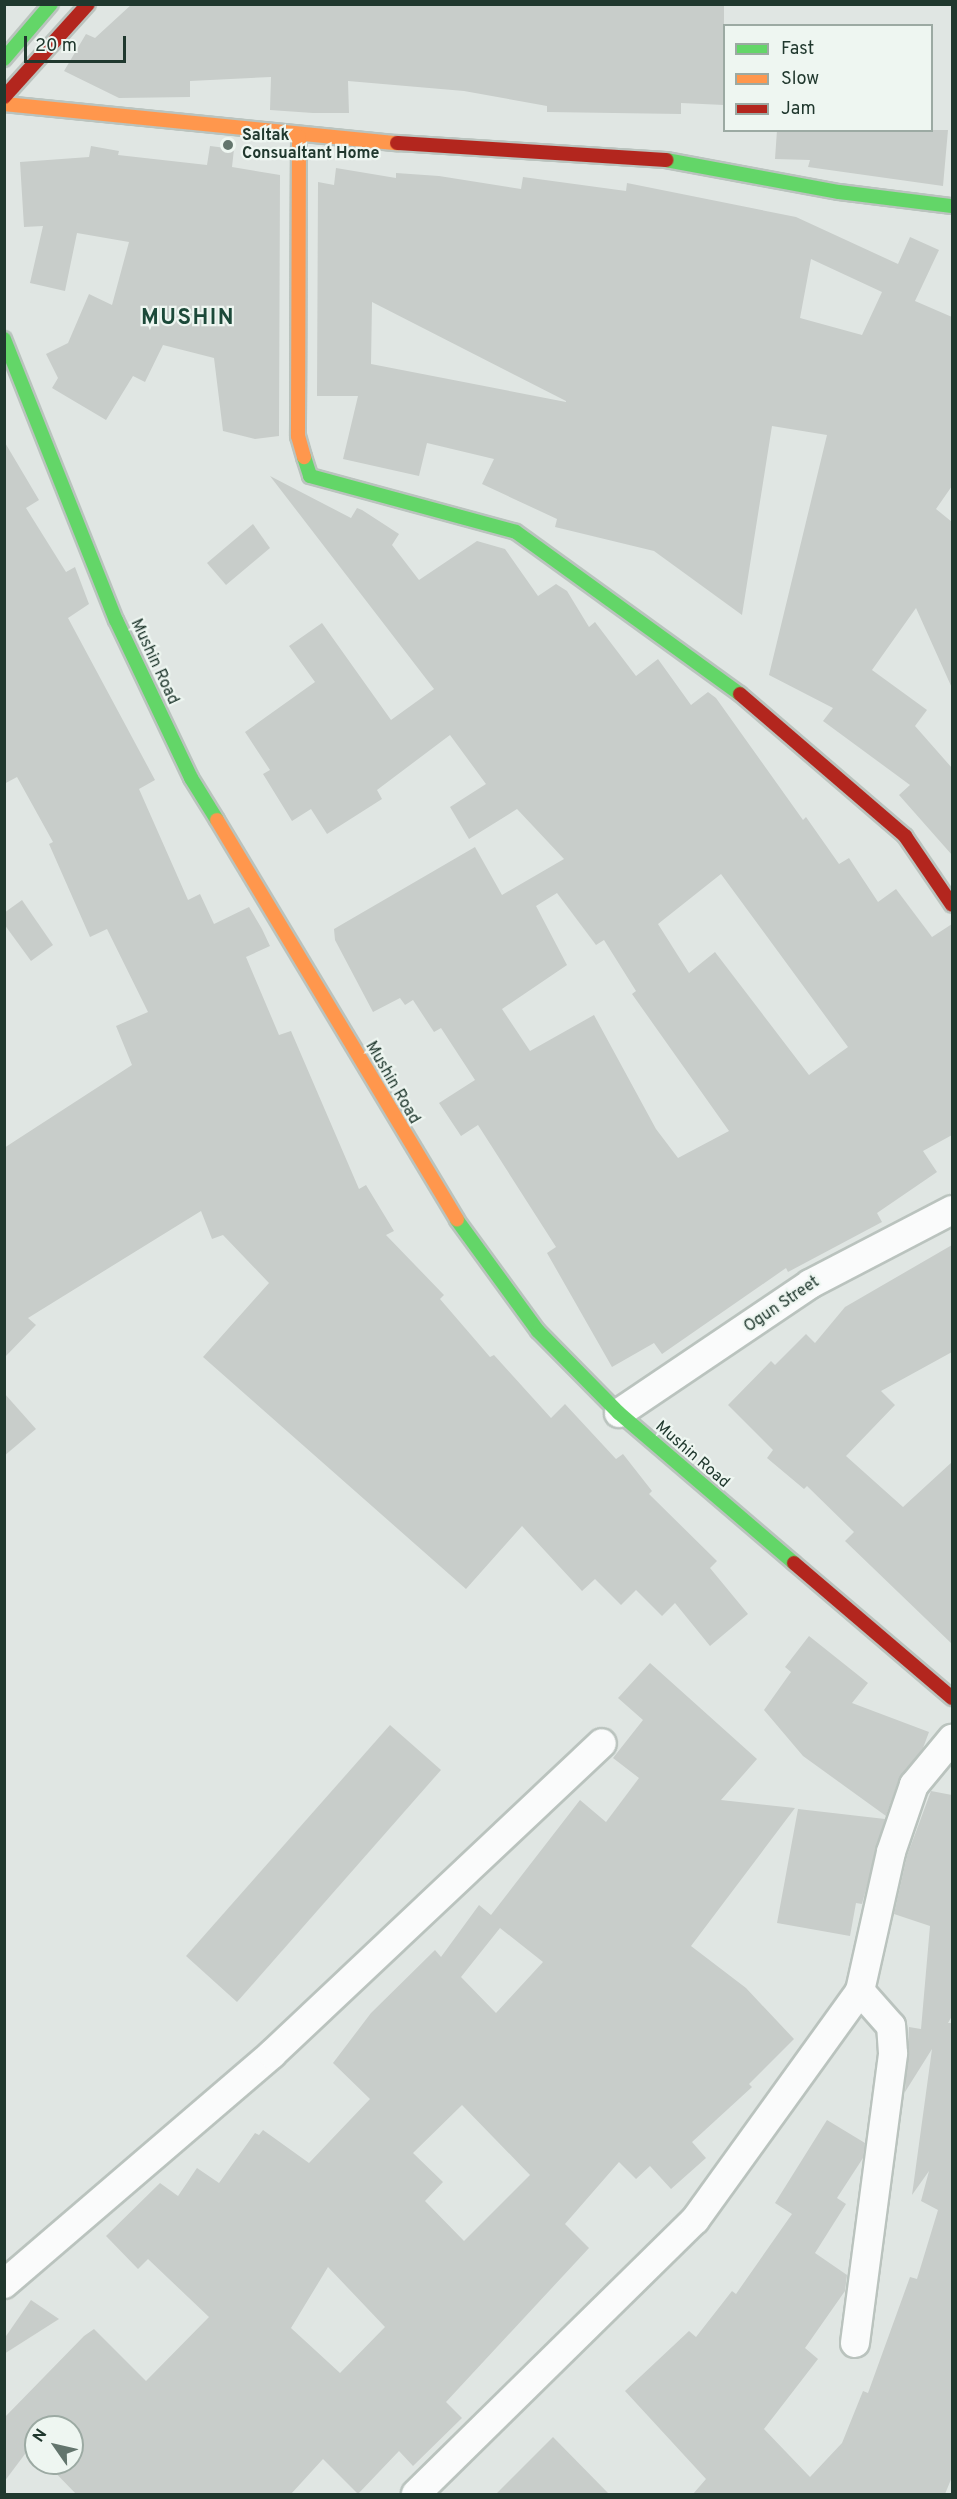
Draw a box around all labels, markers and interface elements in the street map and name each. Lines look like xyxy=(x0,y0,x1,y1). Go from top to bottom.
scale bar xyxy=(27,24,129,62)
legend xyxy=(723,24,933,132)
text: 20 m xyxy=(35,35,77,58)
text: Fast xyxy=(781,38,814,61)
text: Slow xyxy=(781,68,819,91)
text: Jam xyxy=(781,98,816,121)
place label: Saltak Consualtant Home xyxy=(242,126,379,164)
marker: Saltak Consualtant Home xyxy=(219,136,237,154)
district label: MUSHIN xyxy=(141,306,235,332)
street label: Mushin Road xyxy=(126,616,182,708)
street label: Mushin Road xyxy=(361,1038,423,1128)
street label: Ogun Street xyxy=(741,1273,823,1337)
street label: Mushin Road xyxy=(651,1417,733,1493)
north arrow xyxy=(24,2415,84,2475)
text: N xyxy=(29,2426,52,2446)

